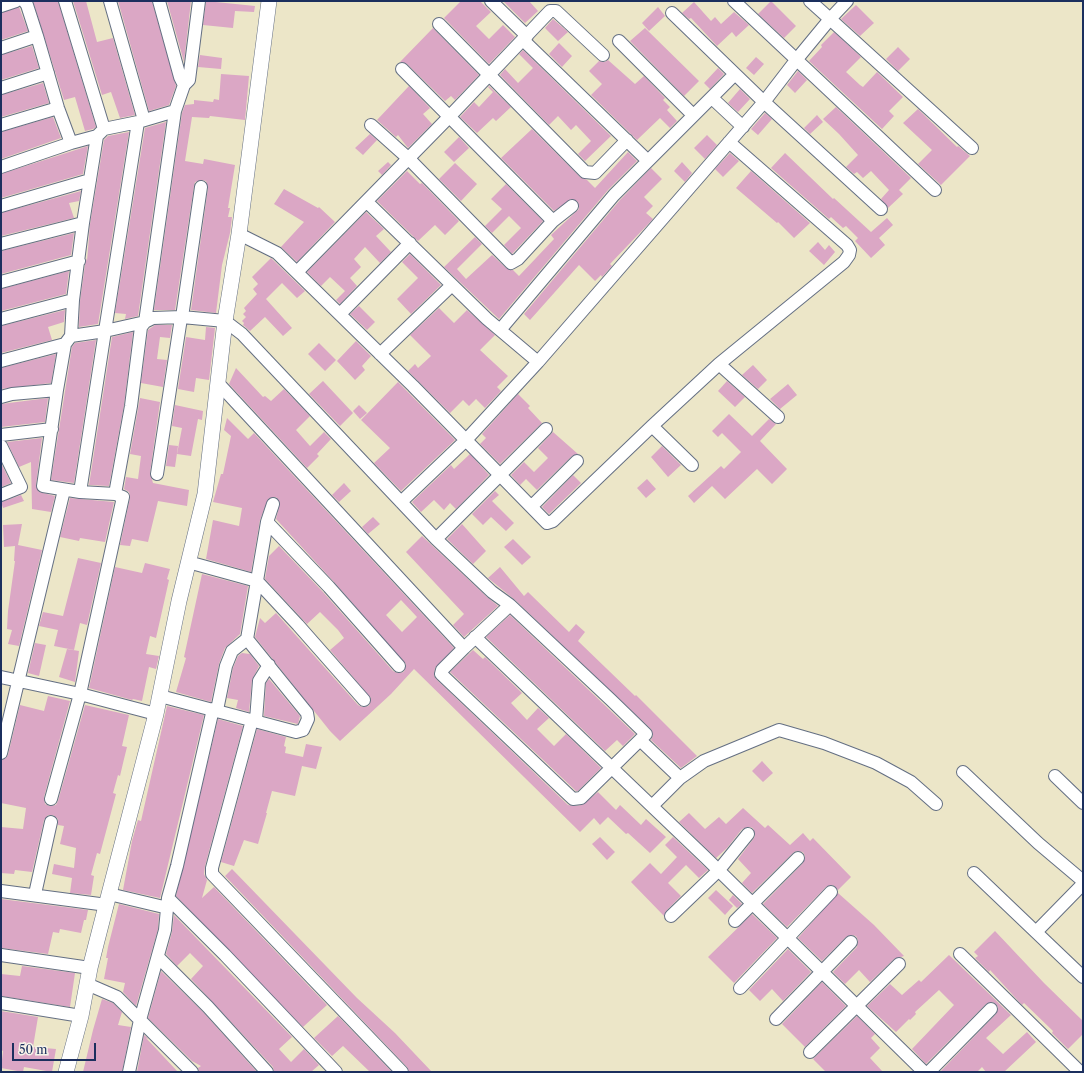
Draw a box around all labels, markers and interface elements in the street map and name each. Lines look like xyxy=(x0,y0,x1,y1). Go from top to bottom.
scale bar xyxy=(14,1035,98,1061)
text: 50 m xyxy=(19,1042,48,1057)

